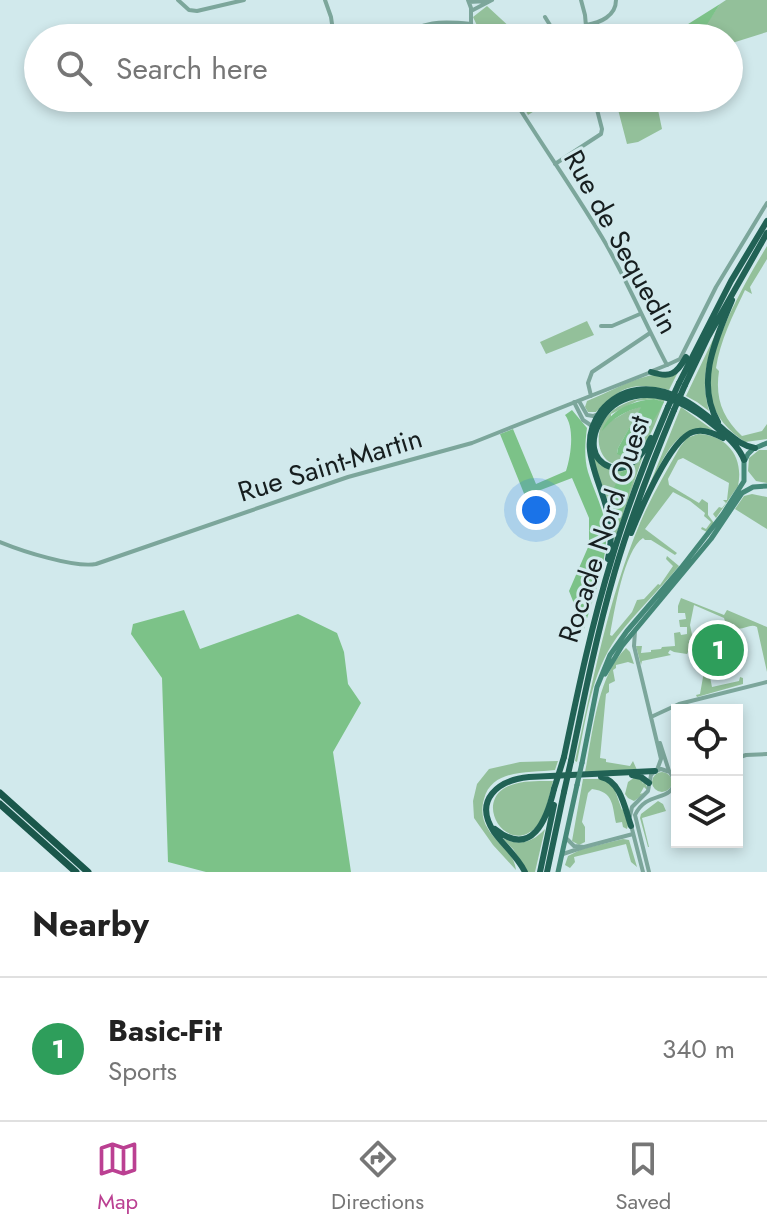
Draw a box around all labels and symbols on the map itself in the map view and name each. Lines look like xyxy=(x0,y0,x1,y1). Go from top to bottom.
street label: Rue de Sequedin xyxy=(553,143,689,341)
street label: Rocade Nord Ouest xyxy=(548,410,660,648)
street label: Rue Saint-Martin xyxy=(233,417,427,513)
your location xyxy=(516,490,556,530)
pin: 1 xyxy=(692,620,744,680)

